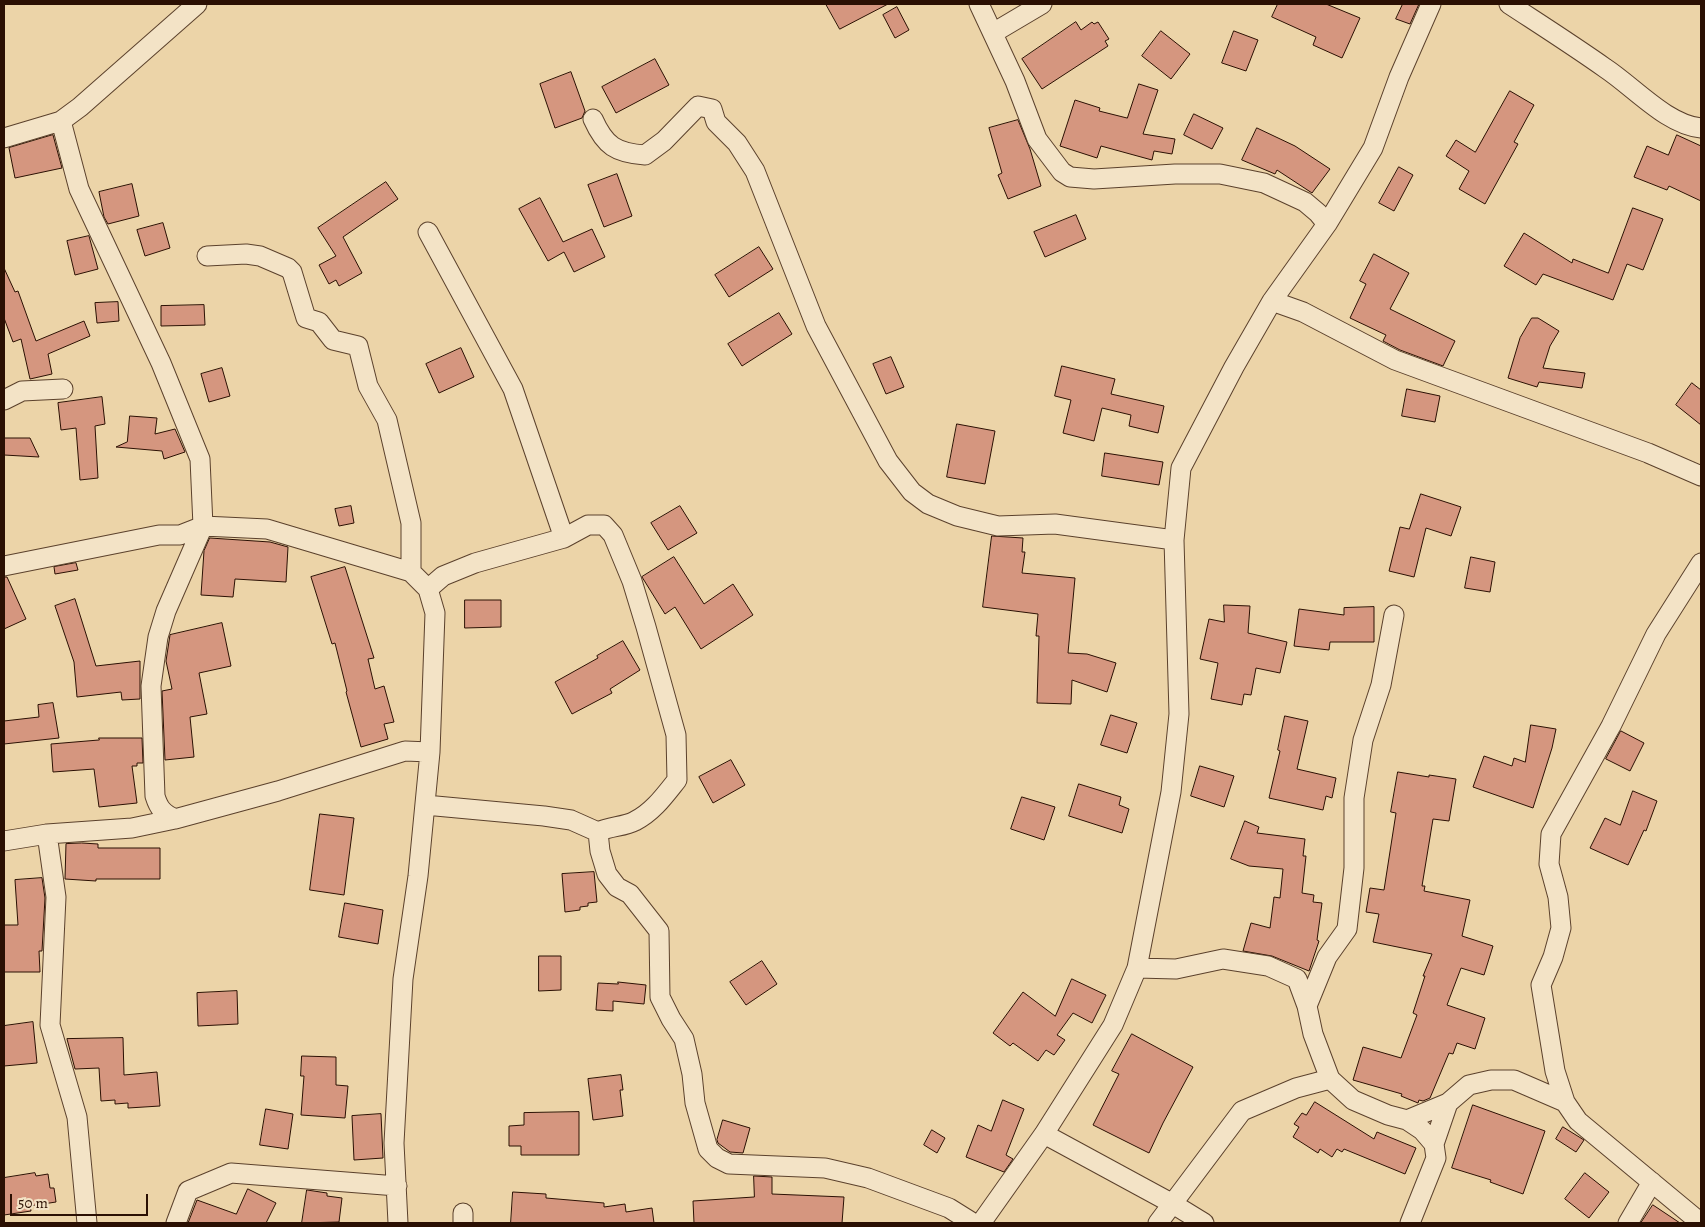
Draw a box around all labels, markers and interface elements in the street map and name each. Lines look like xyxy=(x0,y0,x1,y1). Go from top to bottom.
scale bar xyxy=(12,1184,150,1216)
text: 50 m xyxy=(18,1193,48,1213)

